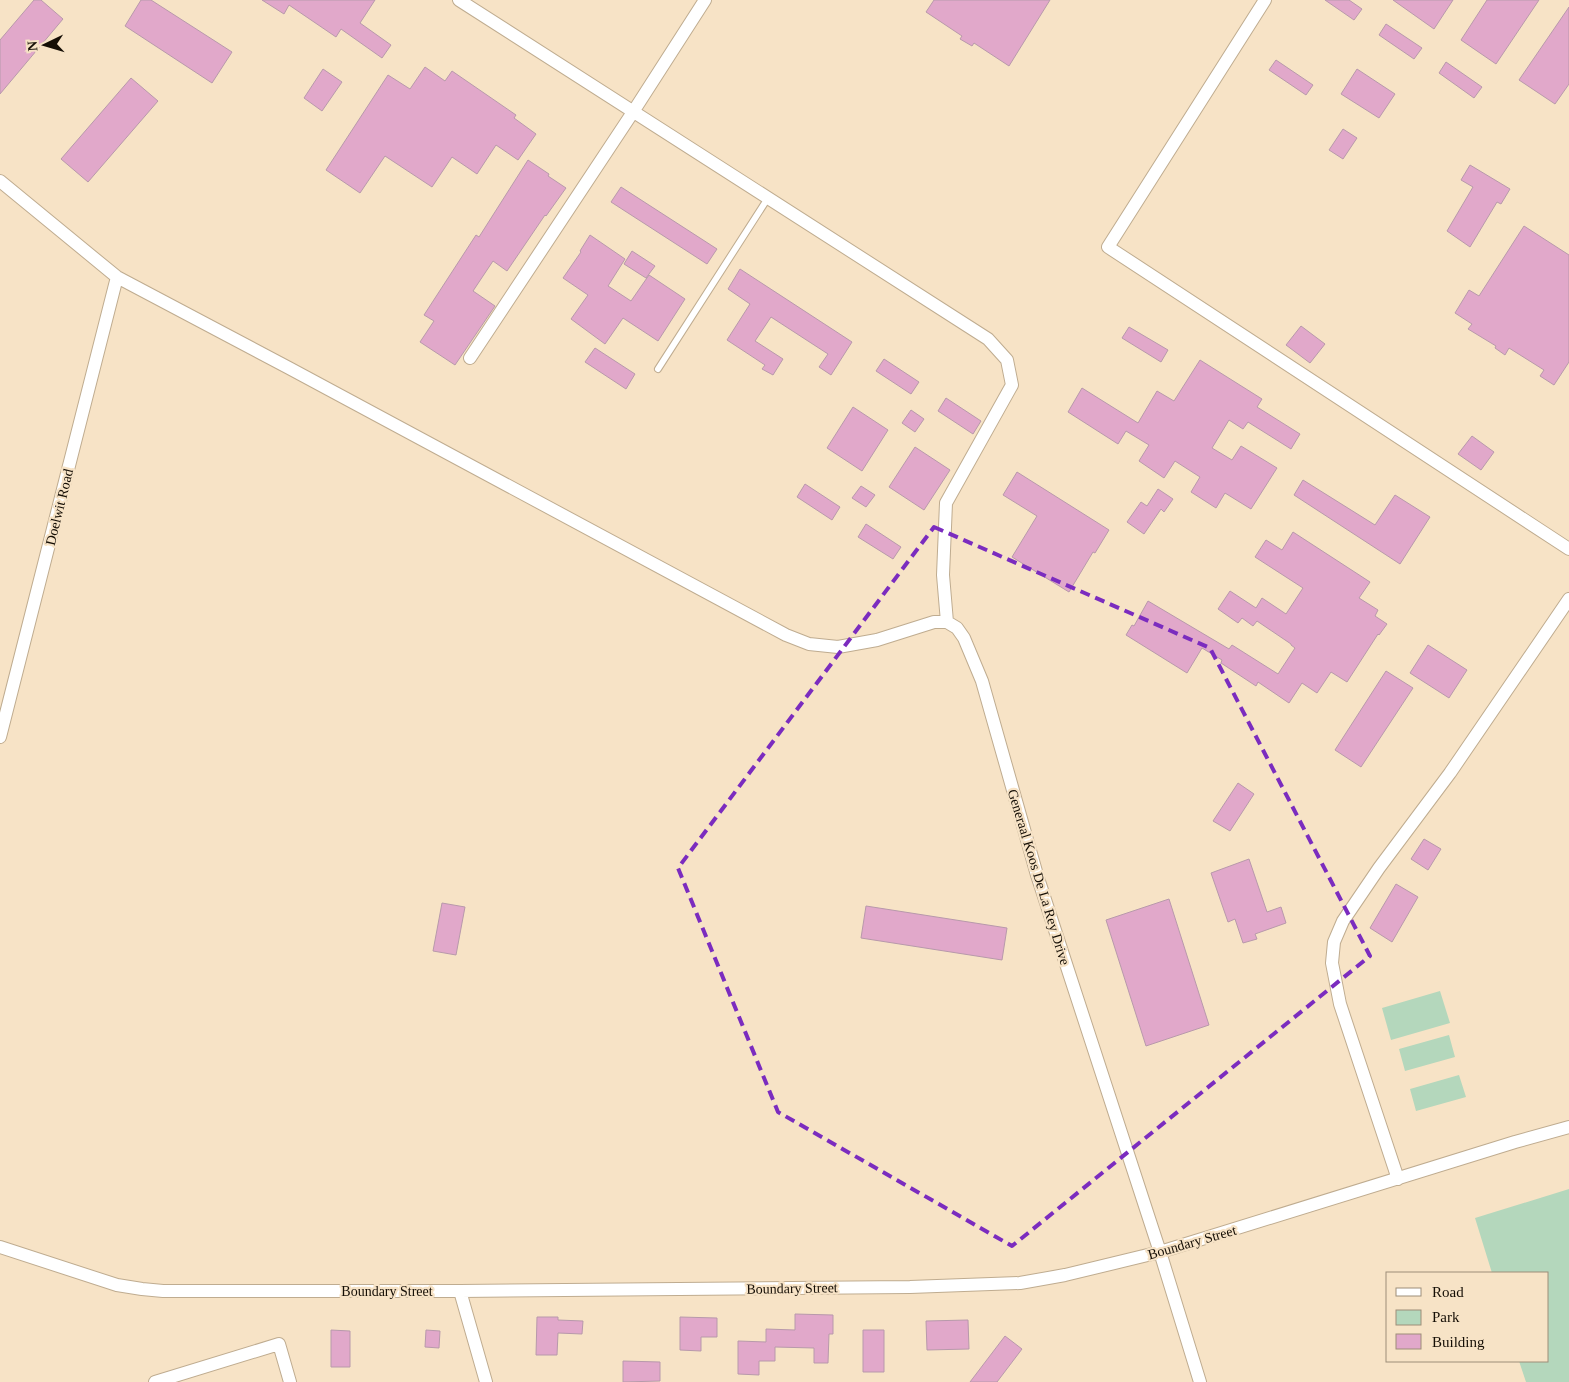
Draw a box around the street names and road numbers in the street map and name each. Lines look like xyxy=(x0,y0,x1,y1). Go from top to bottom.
street label: Doelwit Road xyxy=(43,467,76,547)
street label: Generaal Koos De La Rey Drive xyxy=(1005,787,1072,967)
street label: Boundary Street xyxy=(1146,1223,1238,1262)
street label: Boundary Street xyxy=(746,1280,838,1297)
street label: Boundary Street xyxy=(341,1284,433,1299)

